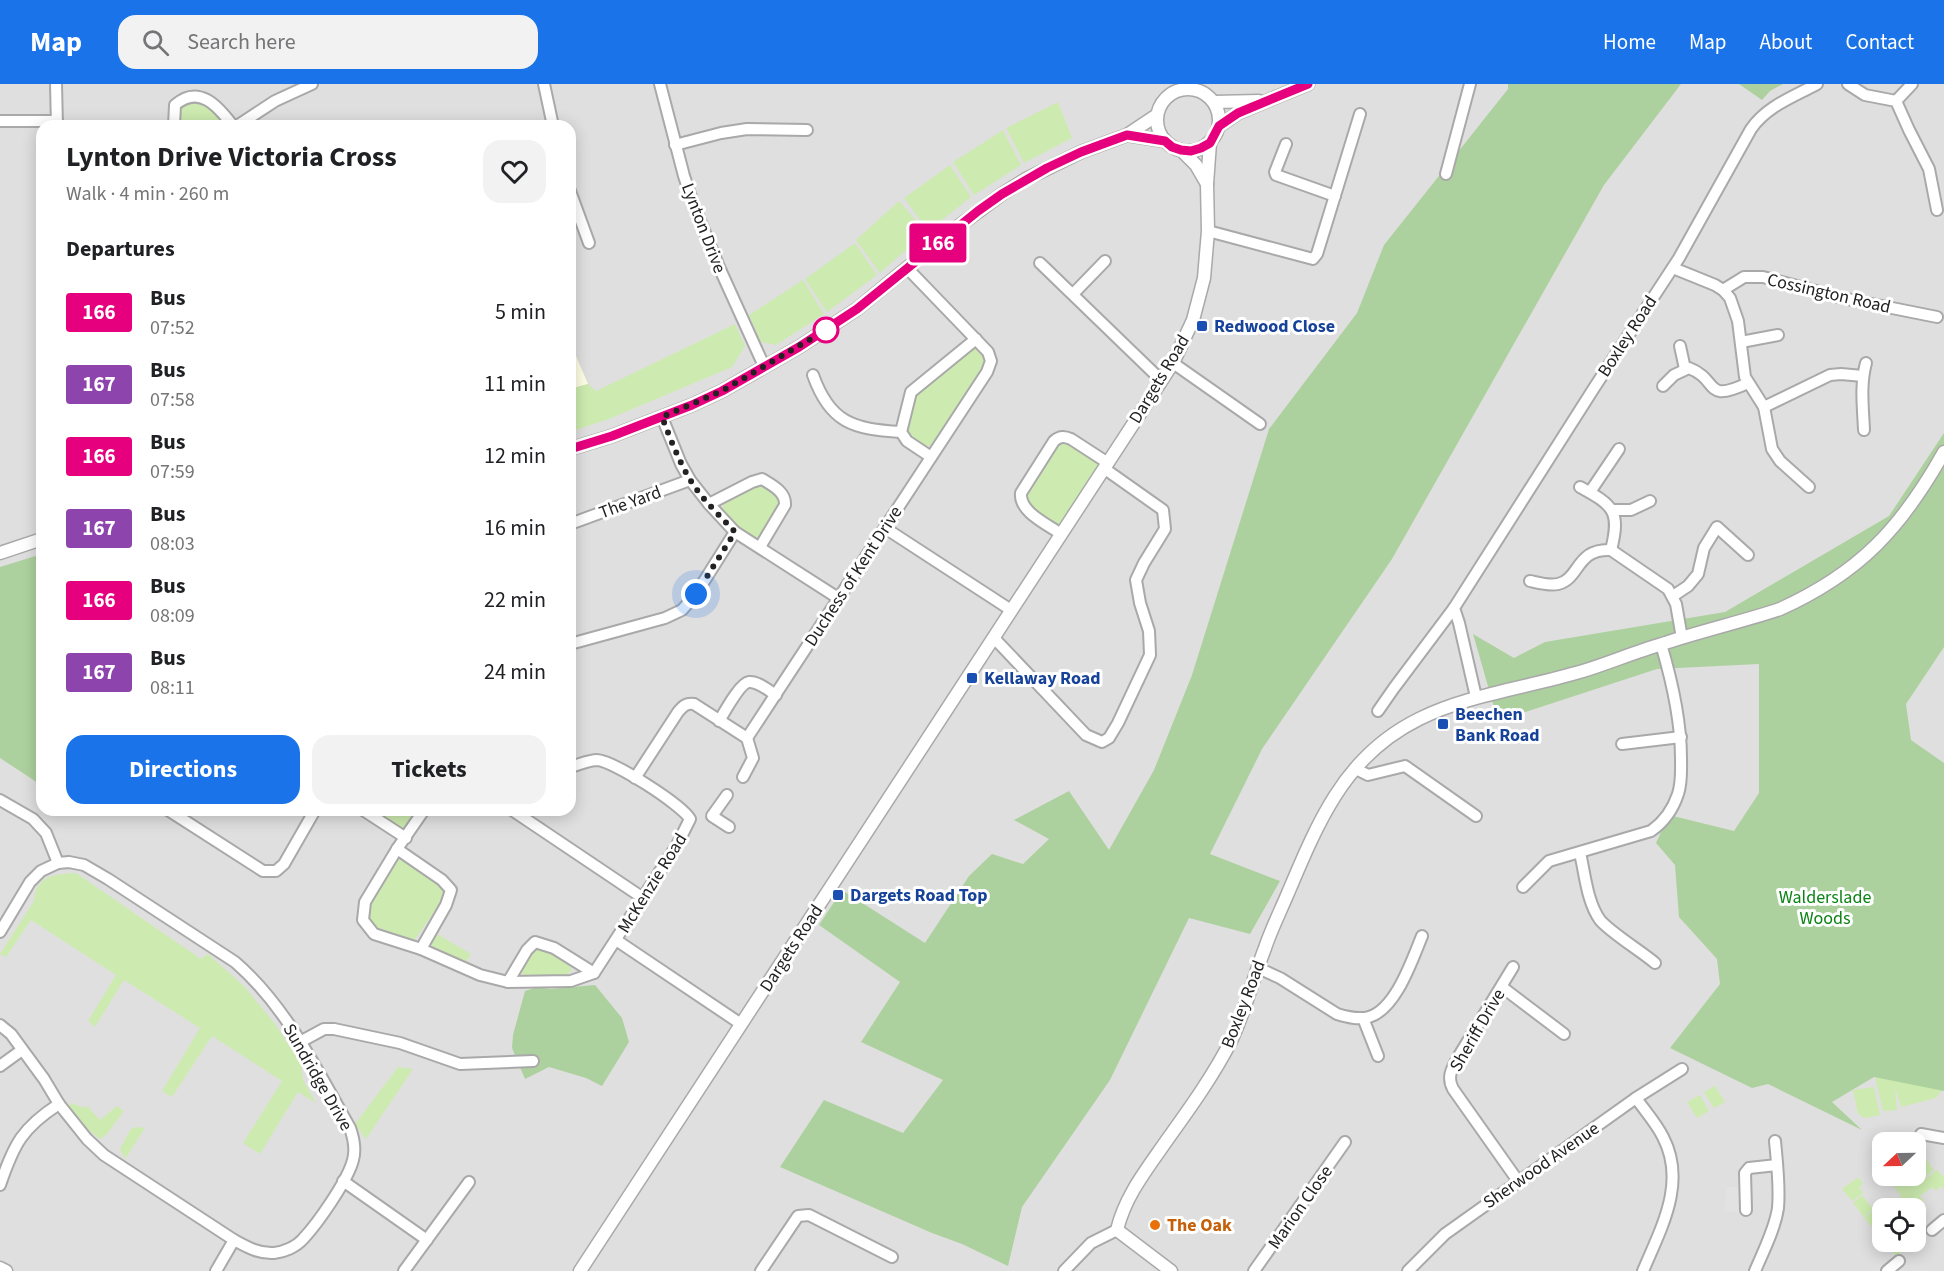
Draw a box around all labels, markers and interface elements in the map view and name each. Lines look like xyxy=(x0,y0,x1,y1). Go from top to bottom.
search box xyxy=(118,15,538,69)
text: Map xyxy=(30,22,82,62)
icon: search xyxy=(139,26,172,59)
text: Search here xyxy=(187,26,296,58)
text: Home xyxy=(1603,27,1656,57)
text: Map xyxy=(1689,27,1727,57)
text: About xyxy=(1760,27,1812,57)
text: Contact xyxy=(1845,27,1914,57)
text: Lynton Drive Victoria Cross xyxy=(66,137,397,177)
button: heart xyxy=(483,140,546,203)
text: Walk · 4 min · 260 m xyxy=(66,180,229,208)
street label: Lynton Drive xyxy=(675,180,732,277)
line badge: 166 xyxy=(904,224,972,262)
text: 166 xyxy=(921,228,955,258)
text: Departures xyxy=(66,233,175,265)
street label: Cossington Road xyxy=(1765,267,1893,320)
text: Bus xyxy=(150,282,186,314)
street label: Boxley Road xyxy=(1592,291,1663,382)
text: 5 min xyxy=(495,296,546,328)
text: 166 xyxy=(82,297,116,327)
text: 07:52 xyxy=(150,314,195,342)
place label: Redwood Close xyxy=(1214,314,1335,339)
unlabelled marker xyxy=(813,317,839,343)
marker: Redwood Close xyxy=(1195,319,1209,333)
street label: Dargets Road xyxy=(1123,330,1196,428)
text: Bus xyxy=(150,354,186,386)
text: 11 min xyxy=(484,368,546,400)
text: 167 xyxy=(82,369,116,399)
text: 07:58 xyxy=(150,386,195,414)
text: Bus xyxy=(150,426,186,458)
text: 12 min xyxy=(484,440,546,472)
text: 166 xyxy=(82,441,116,471)
text: 07:59 xyxy=(150,458,195,486)
street label: The Yard xyxy=(596,480,665,525)
text: Bus xyxy=(150,498,186,530)
street label: Duchess of Kent Drive xyxy=(799,501,908,651)
text: 16 min xyxy=(484,512,546,544)
text: 167 xyxy=(82,513,116,543)
text: 08:03 xyxy=(150,530,195,558)
text: Bus xyxy=(150,570,186,602)
your location xyxy=(681,579,711,609)
text: 22 min xyxy=(484,584,546,616)
text: 166 xyxy=(82,585,116,615)
text: 08:09 xyxy=(150,602,195,630)
text: Bus xyxy=(150,642,186,674)
text: 24 min xyxy=(484,656,546,688)
text: 167 xyxy=(82,657,116,687)
place label: Kellaway Road xyxy=(984,666,1101,691)
marker: Kellaway Road xyxy=(965,671,979,685)
text: 08:11 xyxy=(150,674,195,702)
place label: Beechen Bank Road xyxy=(1455,702,1540,748)
marker: Beechen Bank Road xyxy=(1436,717,1450,731)
button: Directions xyxy=(66,735,300,804)
button: Tickets xyxy=(312,735,546,804)
street label: McKenzie Road xyxy=(612,828,693,938)
place label: Dargets Road Top xyxy=(850,883,988,908)
park label: Walderslade Woods xyxy=(1779,885,1871,931)
marker: Dargets Road Top xyxy=(831,888,845,902)
street label: Dargets Road xyxy=(754,900,829,997)
street label: Boxley Road xyxy=(1215,957,1272,1052)
street label: Sheriff Drive xyxy=(1444,984,1511,1076)
street label: Sundridge Drive xyxy=(277,1019,358,1136)
street label: Sherwood Avenue xyxy=(1478,1116,1604,1215)
north arrow xyxy=(1872,1132,1926,1186)
map controls xyxy=(1872,1132,1926,1252)
street label: Marion Close xyxy=(1262,1160,1339,1254)
button: locate xyxy=(1872,1198,1926,1252)
place label: The Oak xyxy=(1167,1213,1232,1238)
marker: The Oak xyxy=(1148,1218,1162,1232)

